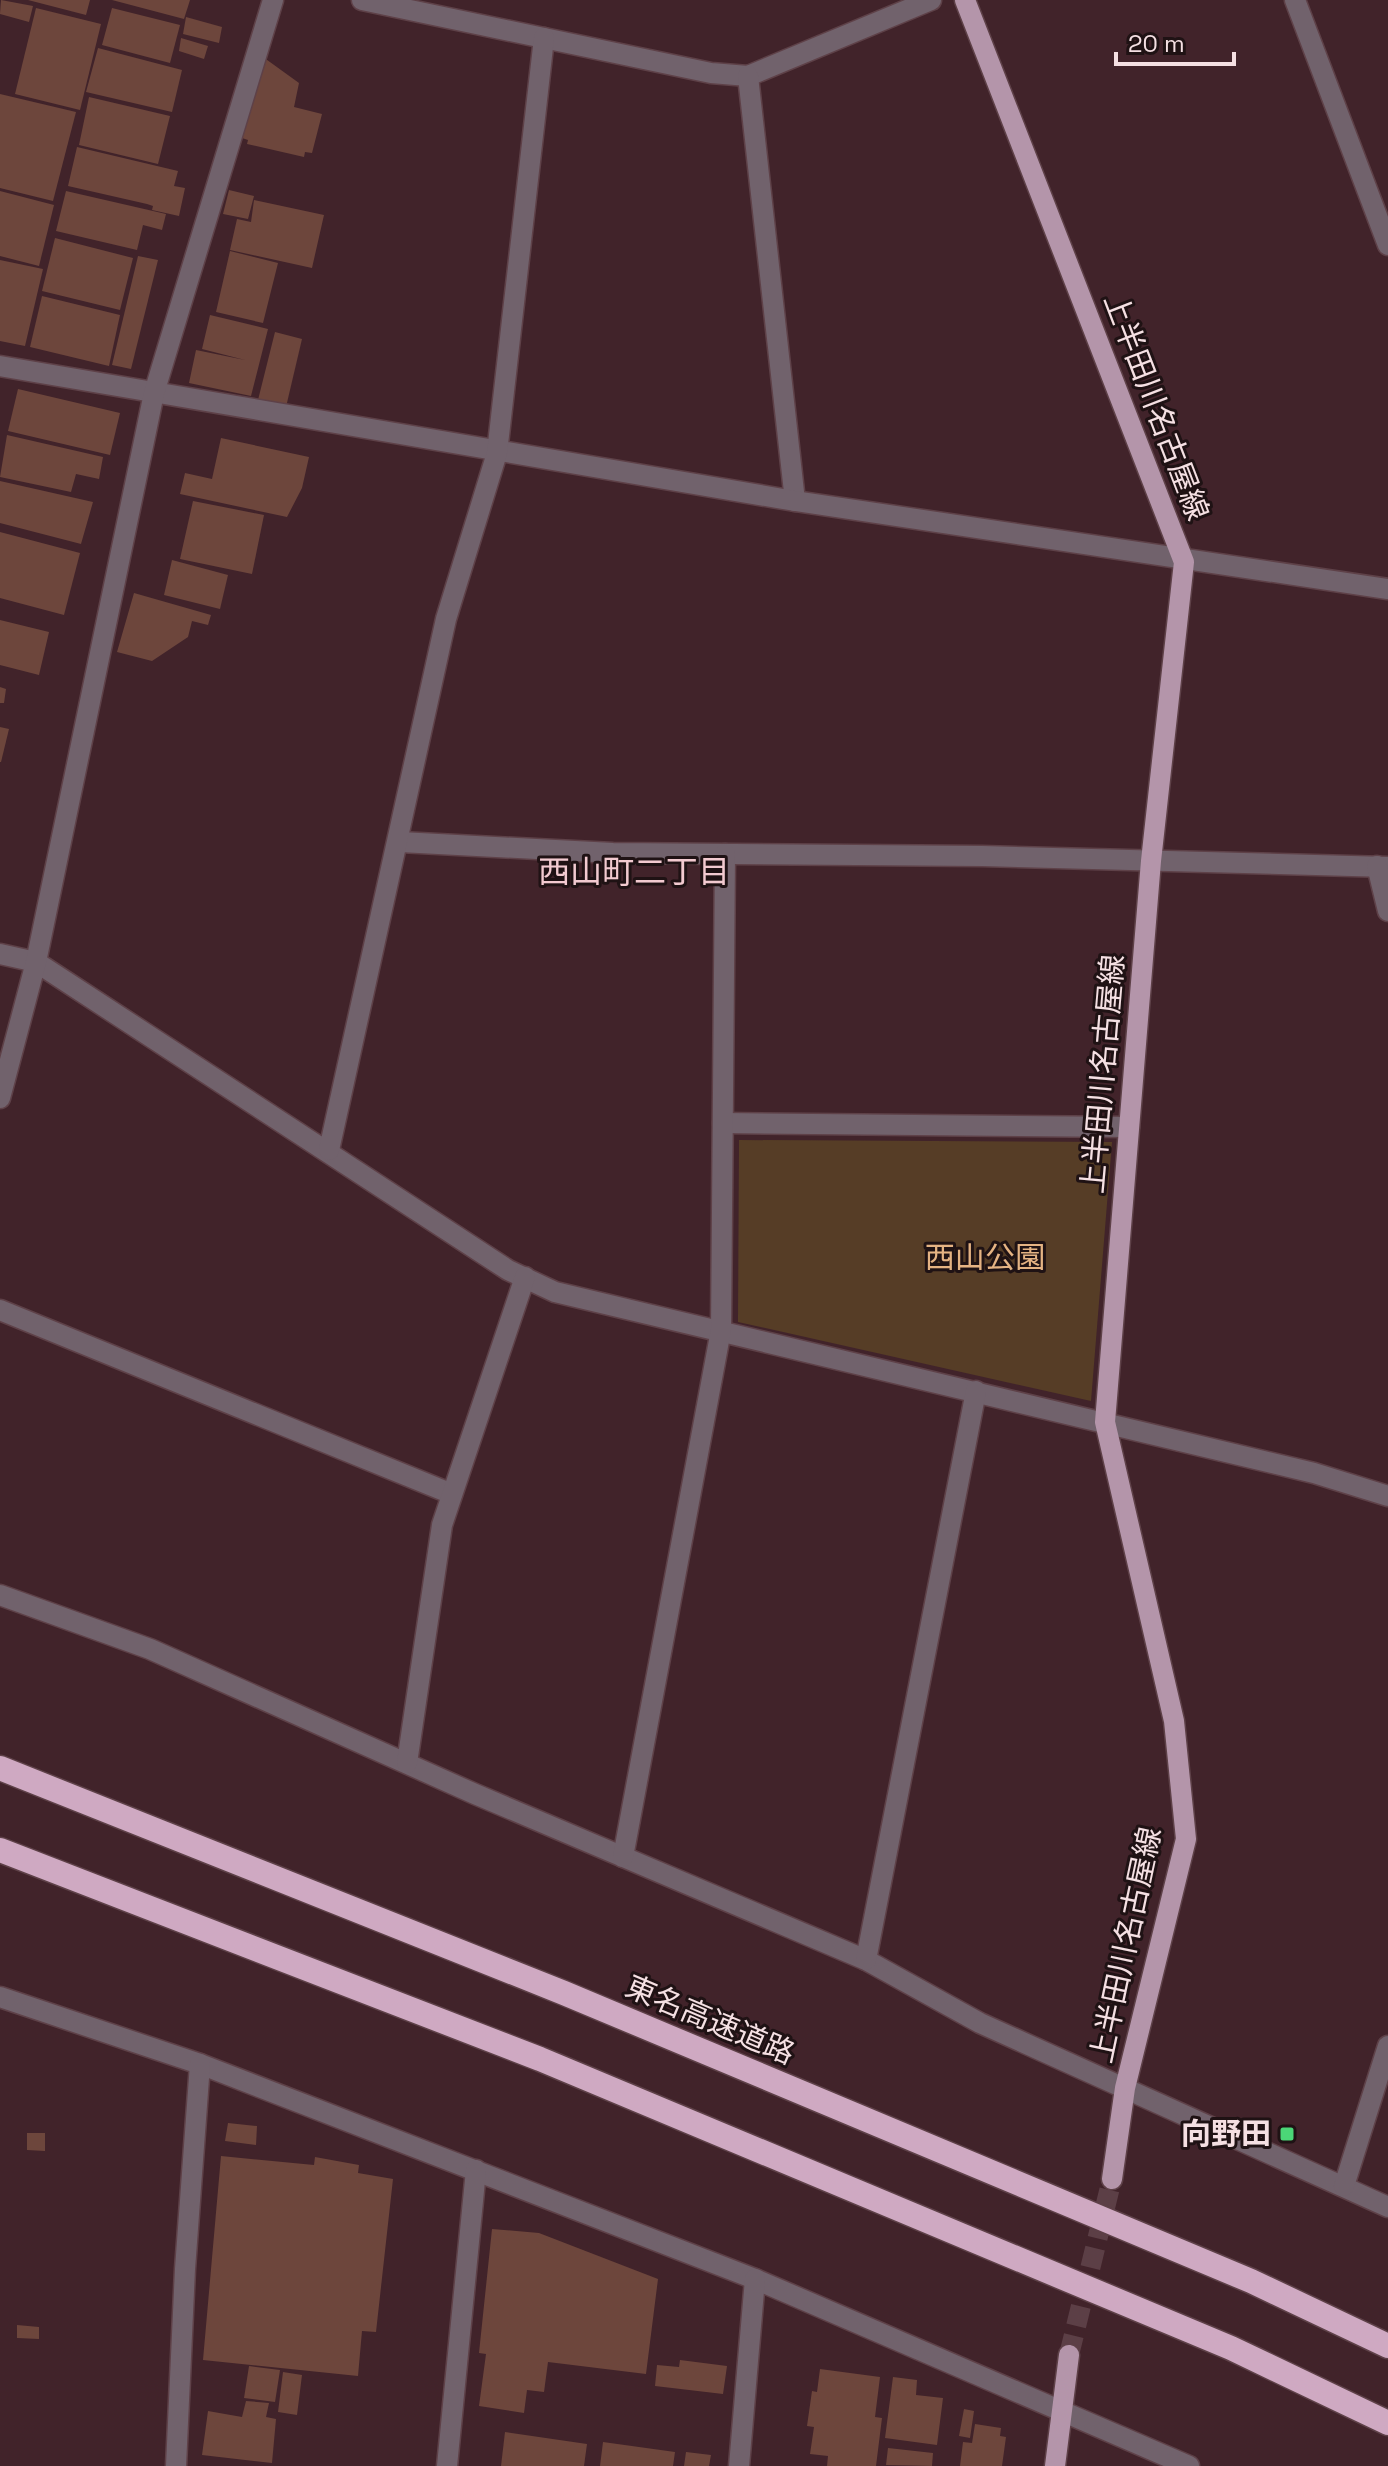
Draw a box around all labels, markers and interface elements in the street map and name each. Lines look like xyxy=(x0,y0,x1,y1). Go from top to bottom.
scale bar xyxy=(1116,16,1234,66)
text: 20 m xyxy=(1128,28,1185,59)
street label: 上半田川名古屋線 xyxy=(1095,288,1218,526)
district label: 西山町二丁目 xyxy=(538,852,730,892)
street label: 上半田川名古屋線 xyxy=(1073,953,1132,1195)
park label: 西山公園 xyxy=(925,1238,1045,1277)
street label: 上半田川名古屋線 xyxy=(1081,1823,1170,2066)
street label: 東名高速道路 xyxy=(620,1966,801,2073)
place label: 向野田 xyxy=(1181,2114,1271,2153)
marker: 向野田 xyxy=(1278,2125,1296,2143)

